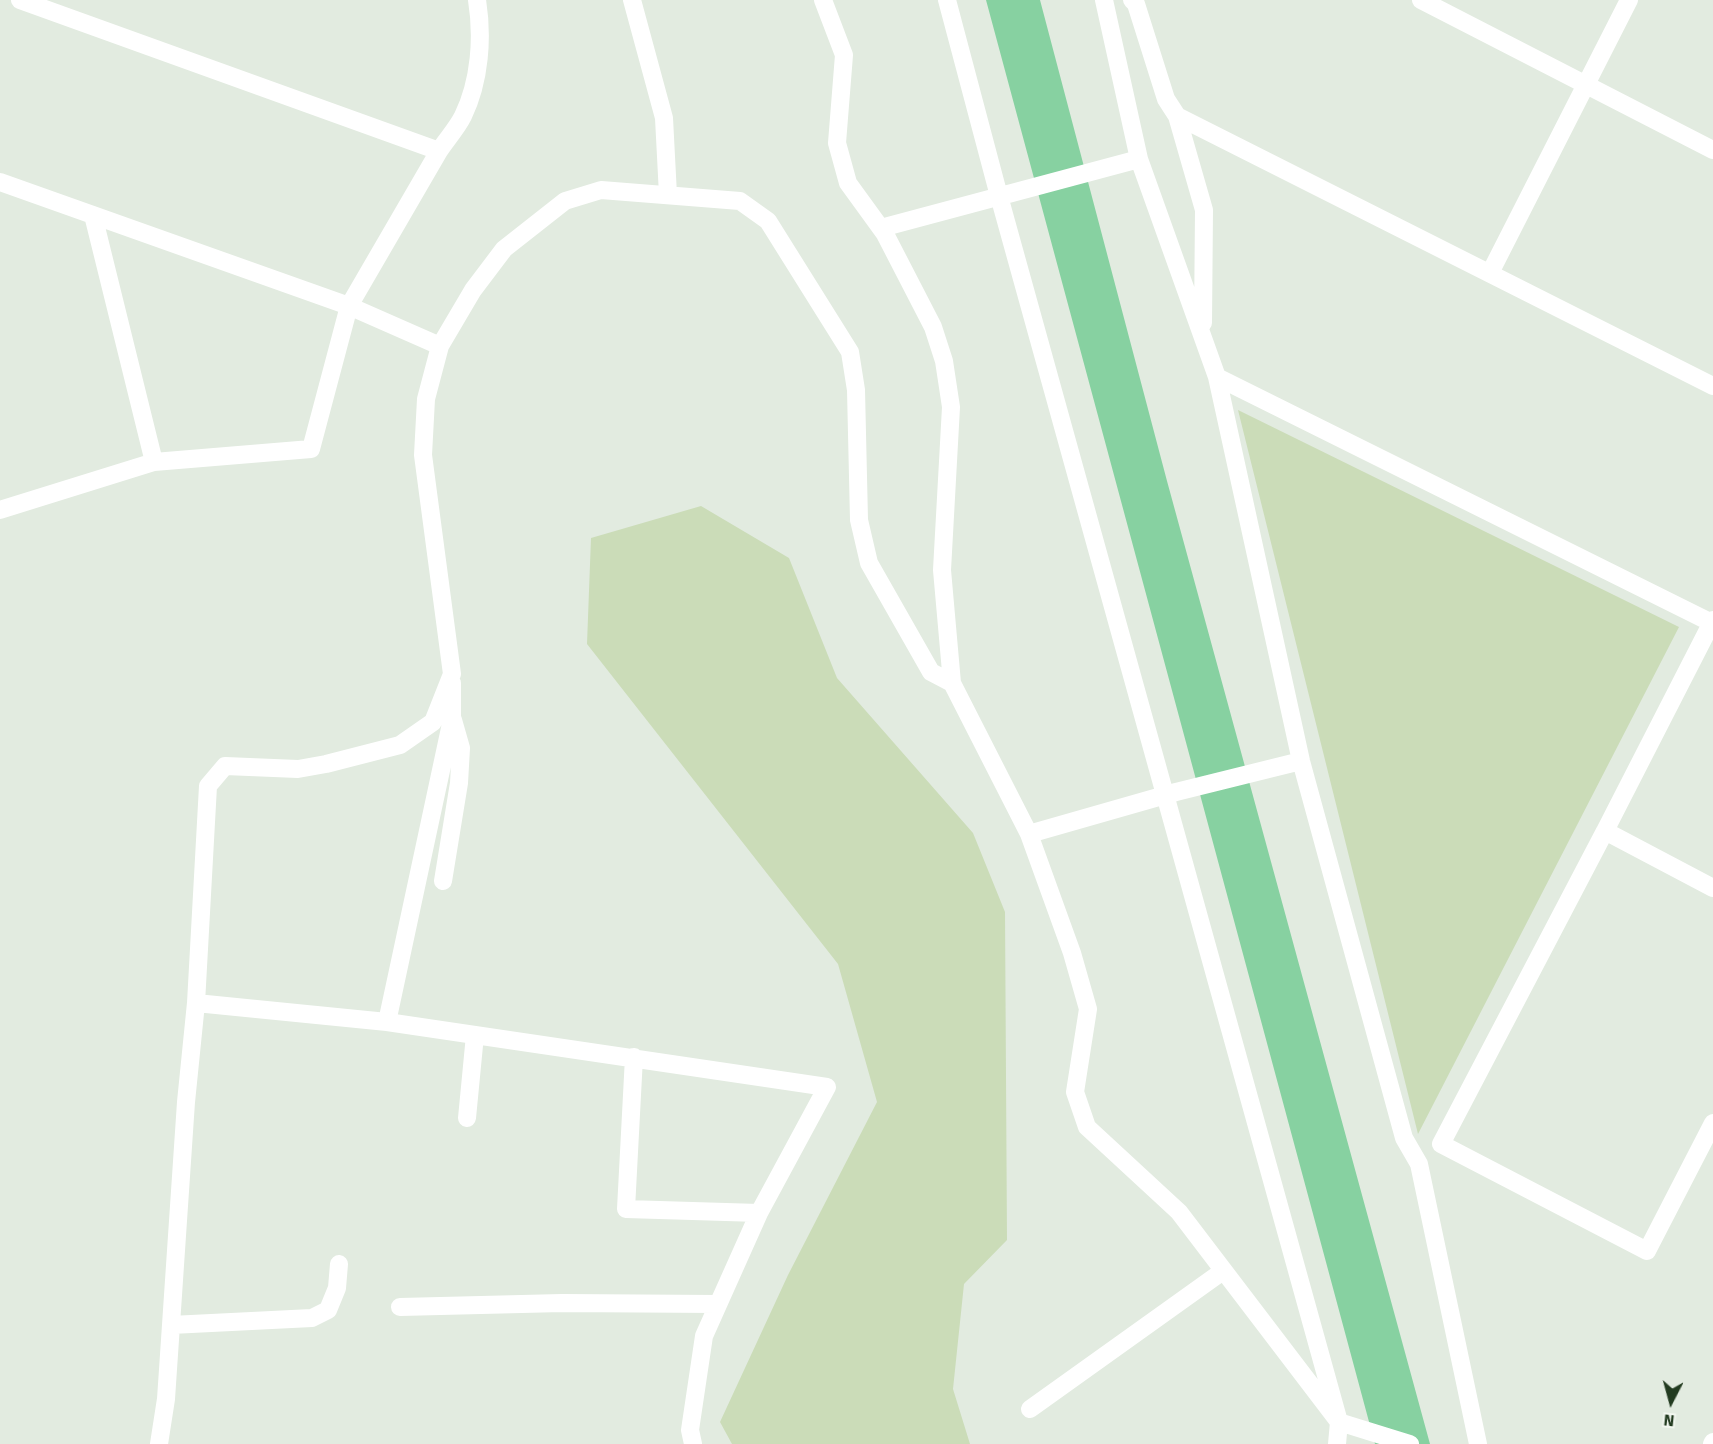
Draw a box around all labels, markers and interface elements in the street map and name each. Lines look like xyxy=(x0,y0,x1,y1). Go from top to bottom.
north arrow xyxy=(1641,1372,1701,1432)
text: N xyxy=(1663,1410,1675,1430)

